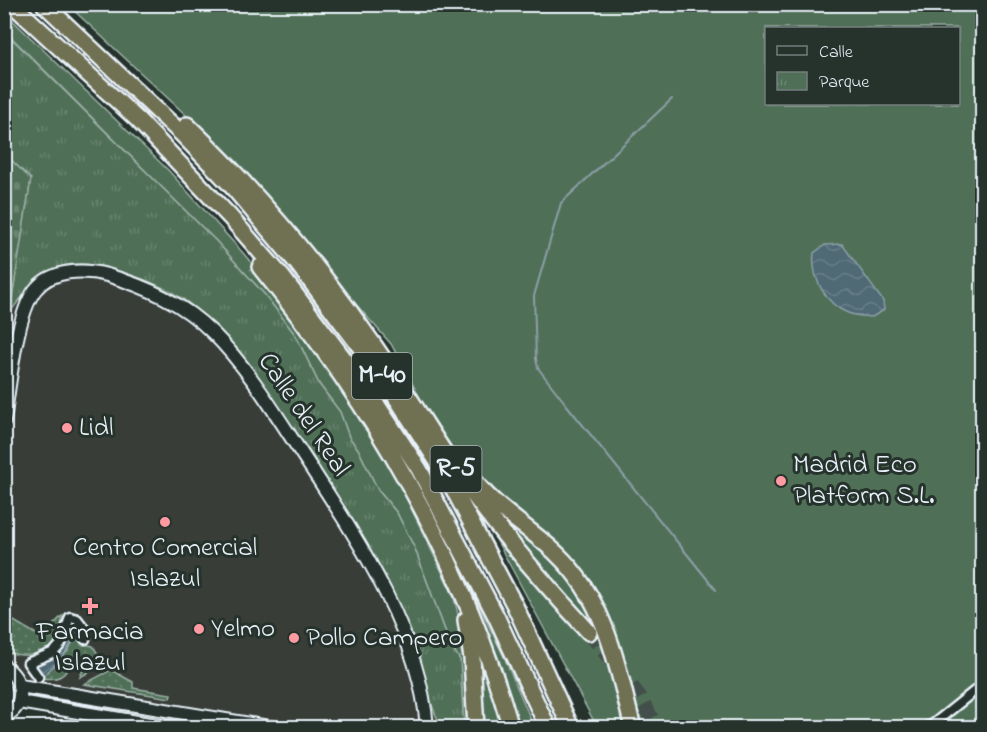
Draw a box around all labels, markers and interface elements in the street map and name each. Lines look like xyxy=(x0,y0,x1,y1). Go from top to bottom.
legend xyxy=(765,27,960,105)
text: Calle xyxy=(819,40,854,66)
text: Parque xyxy=(819,70,870,96)
street label: Calle del Real xyxy=(247,345,359,485)
road number: M-40 xyxy=(352,353,412,399)
place label: Lidl xyxy=(79,409,114,448)
marker: Lidl xyxy=(60,421,74,435)
road number: R-5 xyxy=(430,446,482,492)
place label: Madrid Eco Platform S.L. xyxy=(793,446,935,516)
marker: Madrid Eco Platform S.L. xyxy=(774,474,788,488)
marker: Centro Comercial Islazul xyxy=(158,515,172,529)
place label: Centro Comercial Islazul xyxy=(73,529,257,599)
marker: Farmacia Islazul xyxy=(83,599,97,613)
place label: Yelmo xyxy=(211,610,275,649)
place label: Farmacia Islazul xyxy=(35,613,144,683)
place label: Pollo Campero xyxy=(306,619,463,658)
marker: Yelmo xyxy=(192,622,206,636)
marker: Pollo Campero xyxy=(287,631,301,645)

